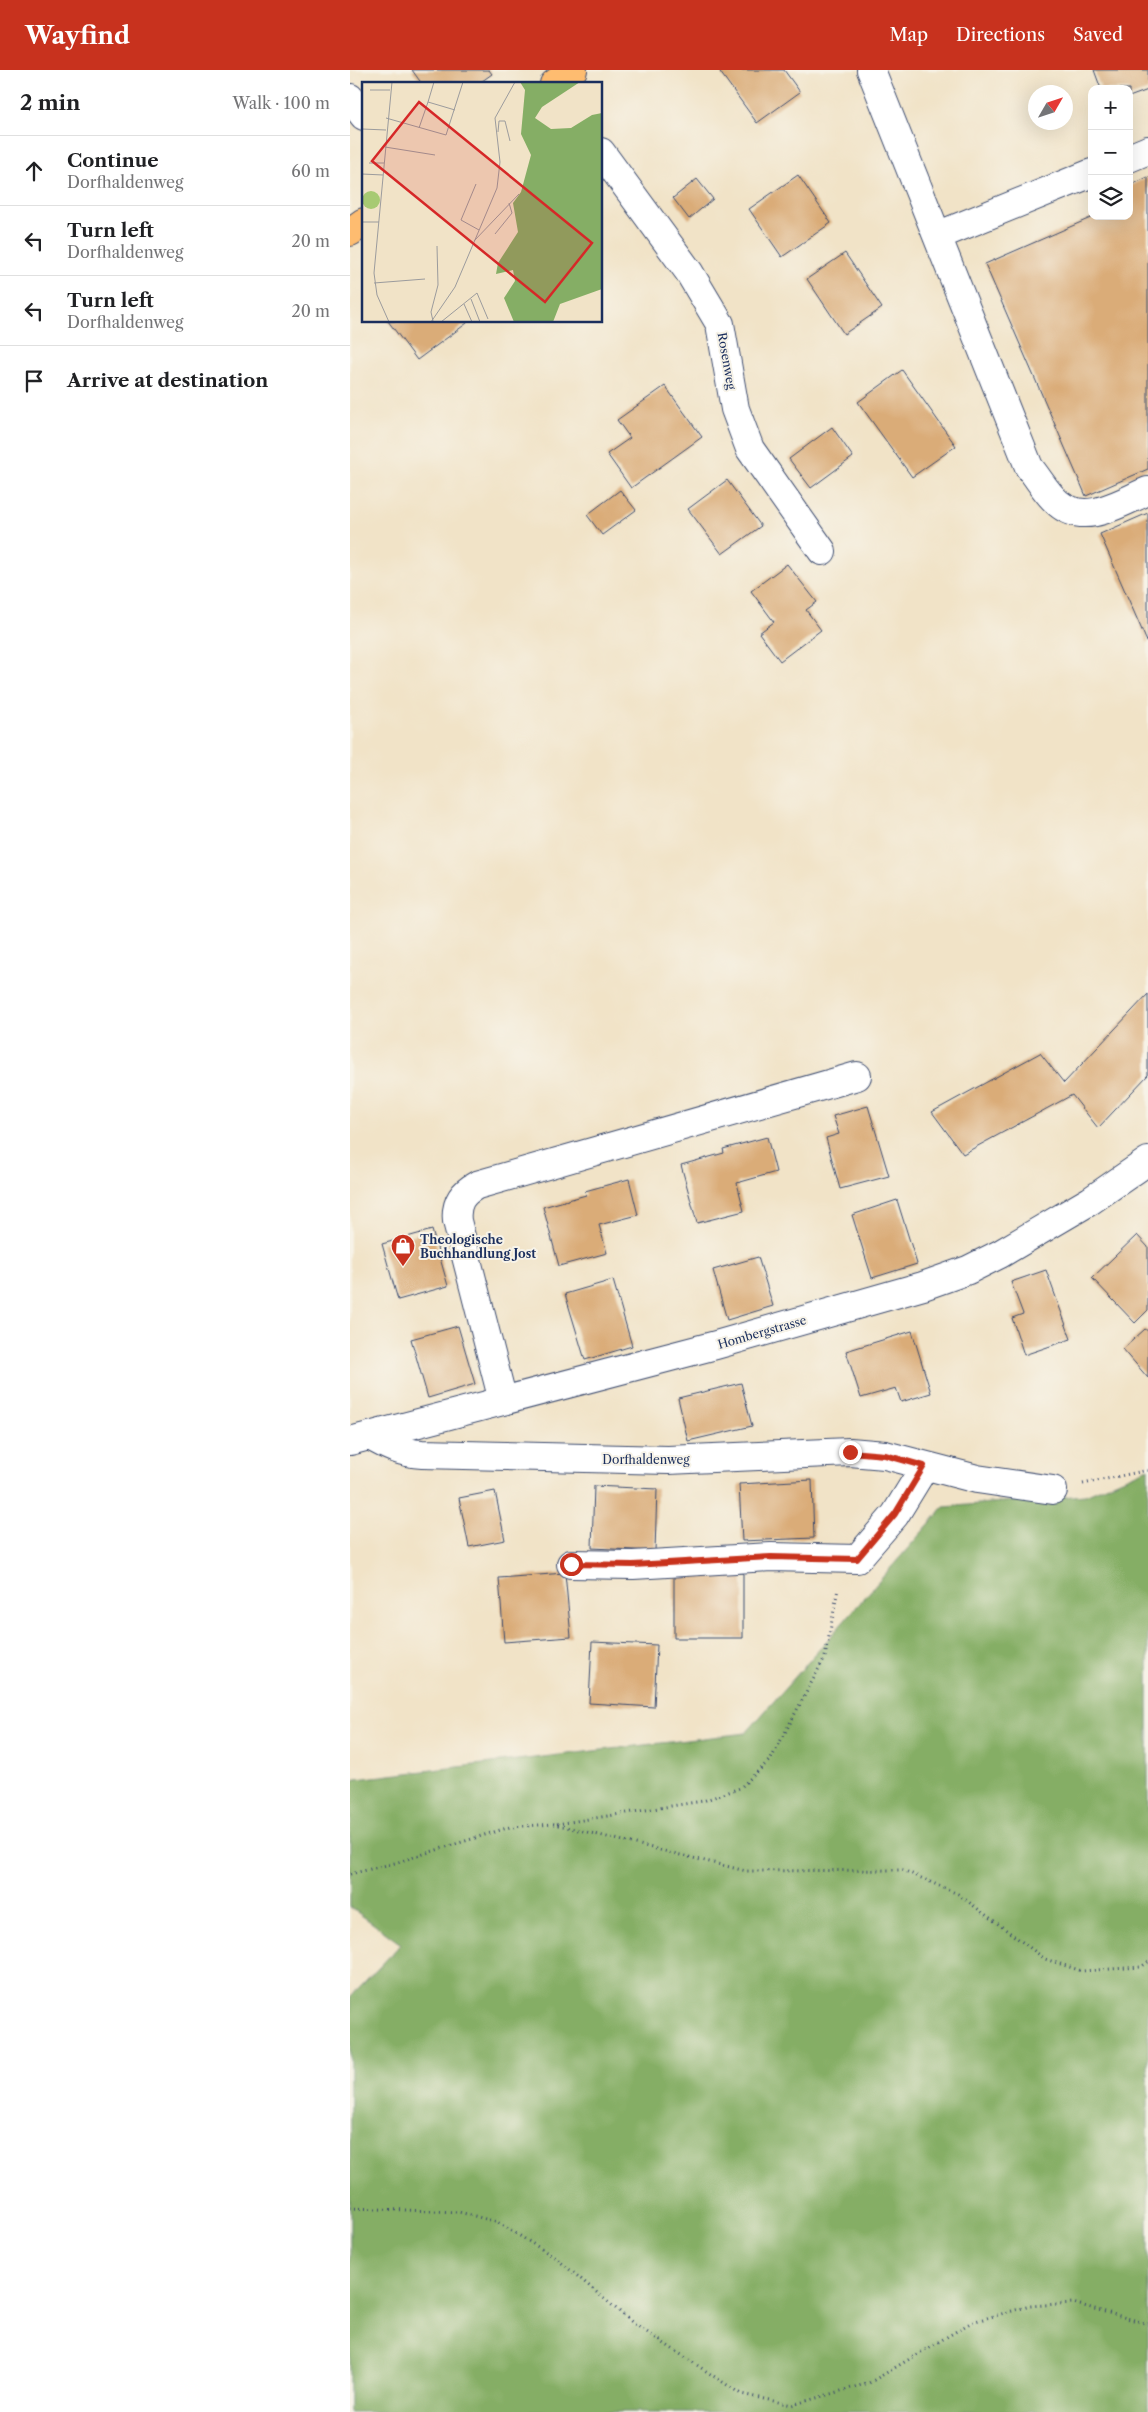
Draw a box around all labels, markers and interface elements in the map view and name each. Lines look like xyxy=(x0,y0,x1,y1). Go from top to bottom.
text: Wayfind xyxy=(25,21,130,50)
text: Map xyxy=(889,24,928,46)
text: Directions xyxy=(956,24,1045,46)
text: Saved xyxy=(1073,24,1123,46)
inset map xyxy=(362,82,602,322)
north arrow xyxy=(1028,85,1073,130)
map controls xyxy=(1088,85,1133,220)
button: + xyxy=(1088,85,1133,130)
text: 2 min xyxy=(20,90,80,115)
text: Walk · 100 m xyxy=(233,93,330,113)
button: − xyxy=(1088,130,1133,175)
text: Continue xyxy=(67,149,159,172)
icon: ahead xyxy=(20,157,48,185)
text: 60 m xyxy=(291,161,330,181)
text: Dorfhaldenweg xyxy=(67,172,183,192)
button: layers xyxy=(1088,175,1133,220)
text: Turn left xyxy=(67,219,154,242)
icon: left xyxy=(20,227,48,255)
text: 20 m xyxy=(291,231,330,251)
text: Dorfhaldenweg xyxy=(67,242,183,262)
text: Turn left xyxy=(67,289,154,312)
icon: left xyxy=(20,297,48,325)
text: 20 m xyxy=(291,301,330,321)
text: Dorfhaldenweg xyxy=(67,312,183,332)
street label: Rosenweg xyxy=(715,331,740,391)
icon: arrive xyxy=(20,367,48,395)
text: Arrive at destination xyxy=(67,369,268,392)
place label: Theologische Buchhandlung Jost xyxy=(420,1232,536,1261)
shop icon: Theologische Buchhandlung Jost xyxy=(390,1233,416,1267)
street label: Hombergstrasse xyxy=(716,1312,808,1352)
route end xyxy=(839,1441,862,1464)
street label: Dorfhaldenweg xyxy=(602,1452,690,1467)
route start xyxy=(560,1553,583,1576)

